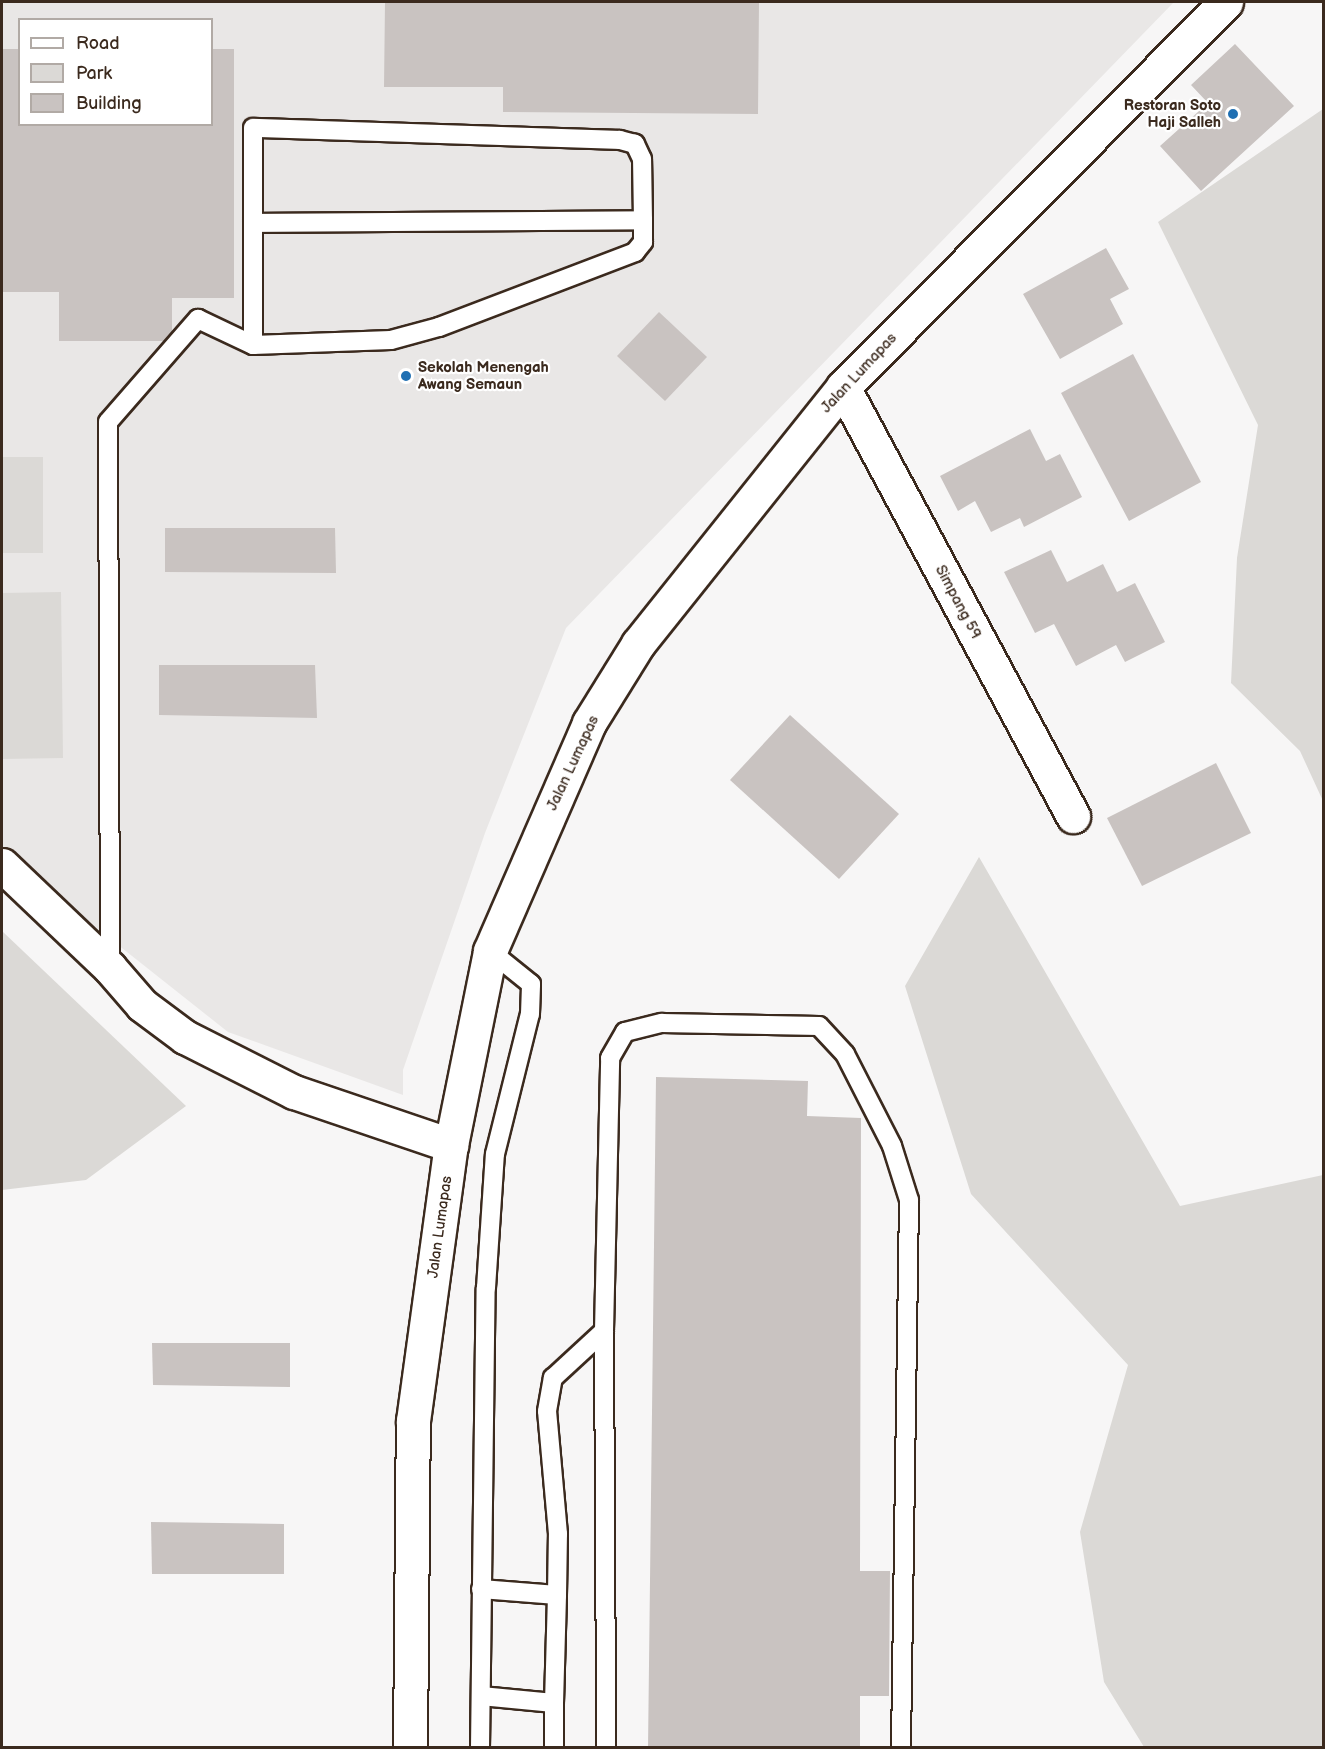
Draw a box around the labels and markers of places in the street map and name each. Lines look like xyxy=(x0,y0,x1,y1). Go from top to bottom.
place label: Restoran Soto Haji Salleh xyxy=(1124,96,1221,131)
marker: Restoran Soto Haji Salleh xyxy=(1226,107,1240,121)
place label: Sekolah Menengah Awang Semaun xyxy=(418,358,549,393)
marker: Sekolah Menengah Awang Semaun xyxy=(399,369,413,383)

